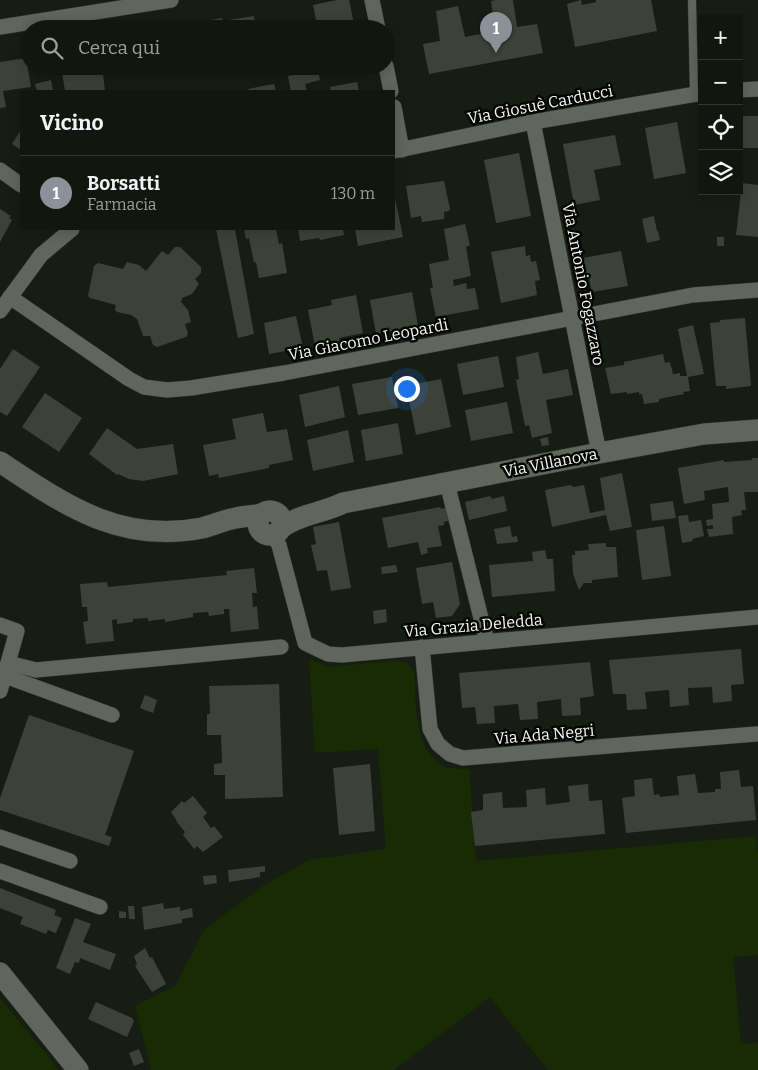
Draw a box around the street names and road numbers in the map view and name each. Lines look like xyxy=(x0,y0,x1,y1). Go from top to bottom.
street label: Via Giosuè Carducci xyxy=(466,81,615,128)
street label: Via Antonio Fogazzaro xyxy=(558,201,609,367)
street label: Via Giacomo Leopardi xyxy=(286,315,450,364)
street label: Via Villanova xyxy=(501,444,599,481)
street label: Via Grazia Deledda xyxy=(403,610,543,641)
street label: Via Ada Negri xyxy=(493,721,595,748)

